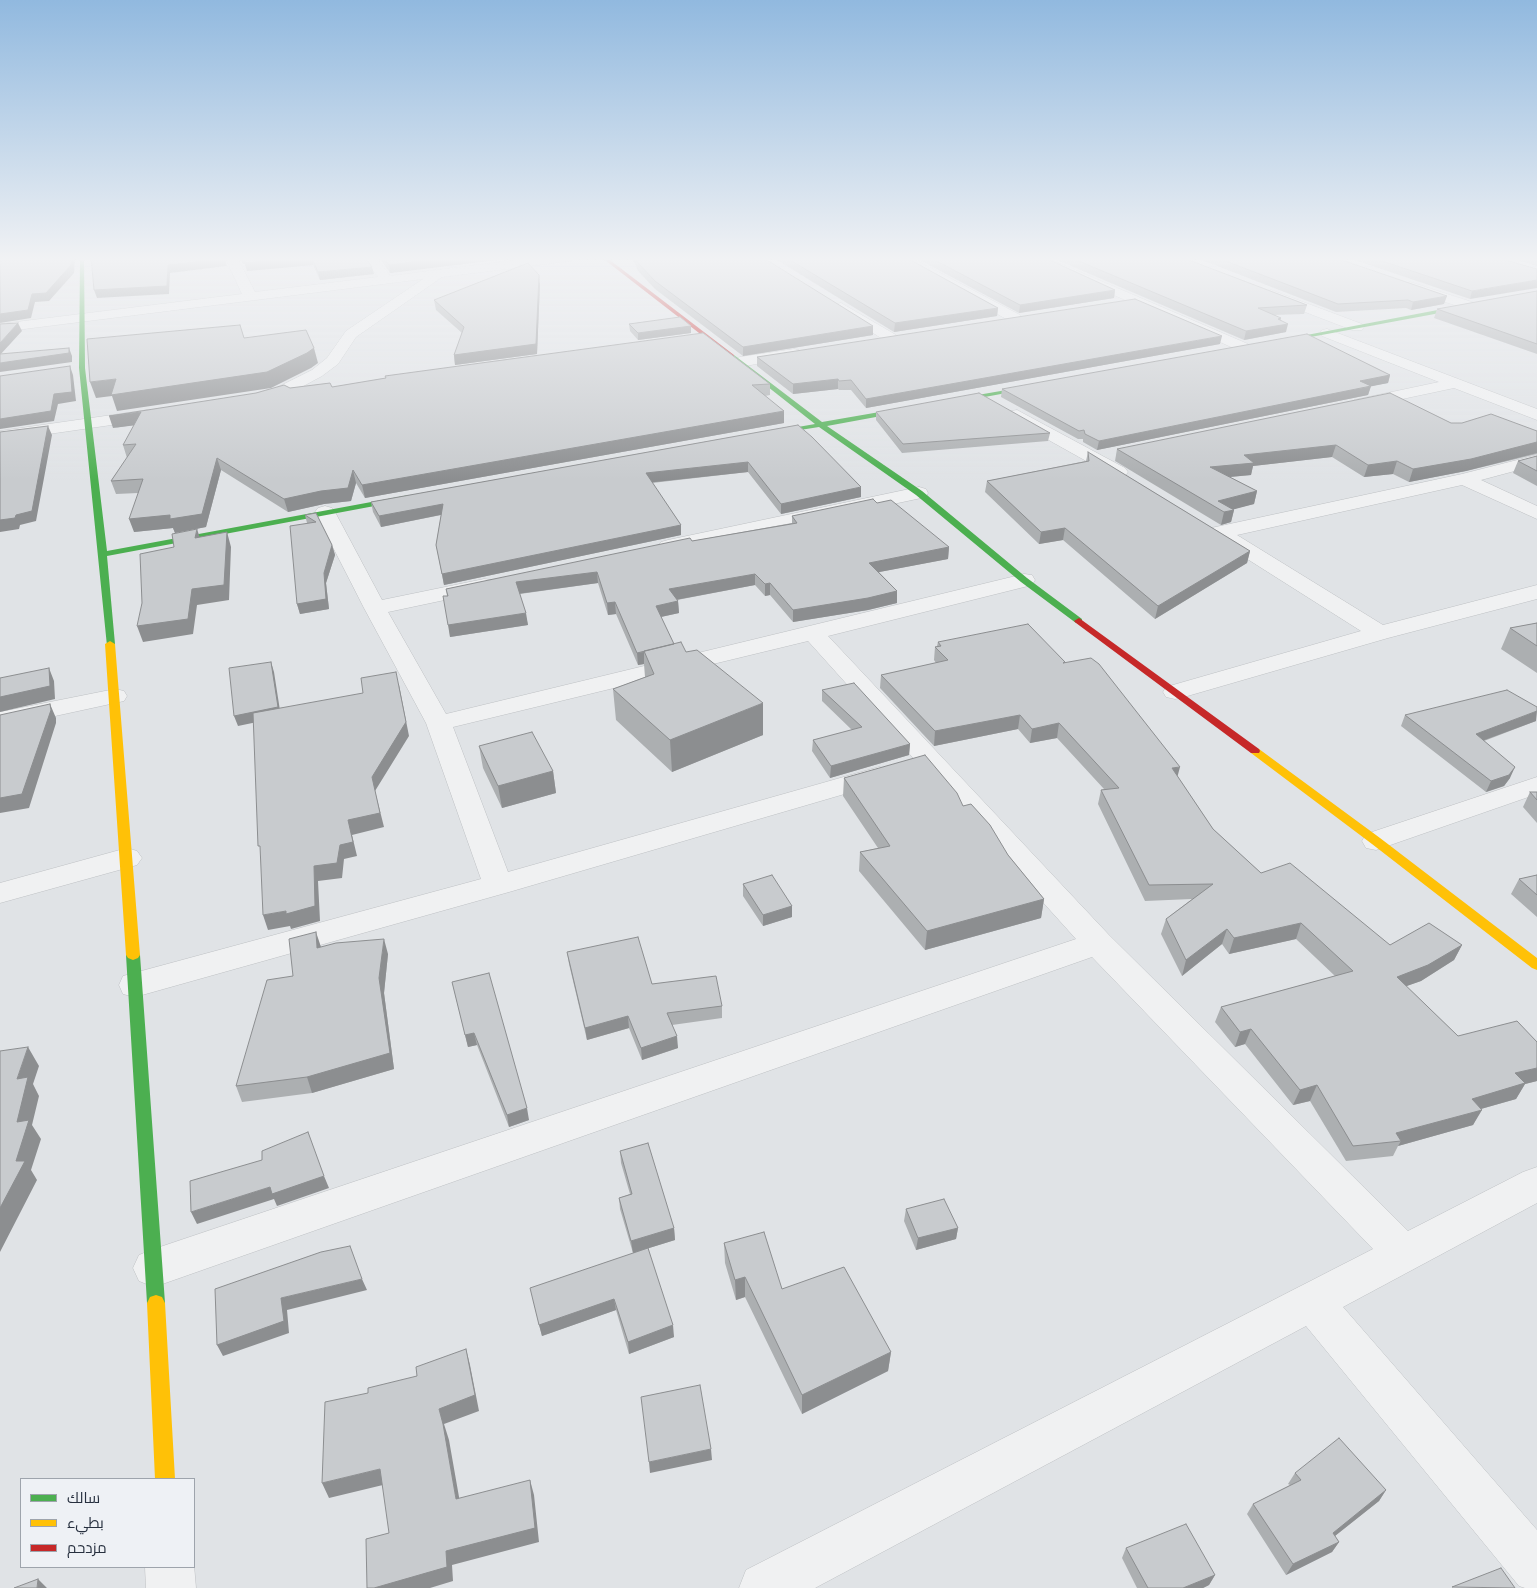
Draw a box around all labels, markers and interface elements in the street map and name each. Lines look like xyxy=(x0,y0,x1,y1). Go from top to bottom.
legend xyxy=(20,1478,195,1568)
text: سالك xyxy=(67,1487,100,1509)
text: بطيء xyxy=(67,1512,104,1534)
text: مزدحم xyxy=(67,1537,107,1559)

